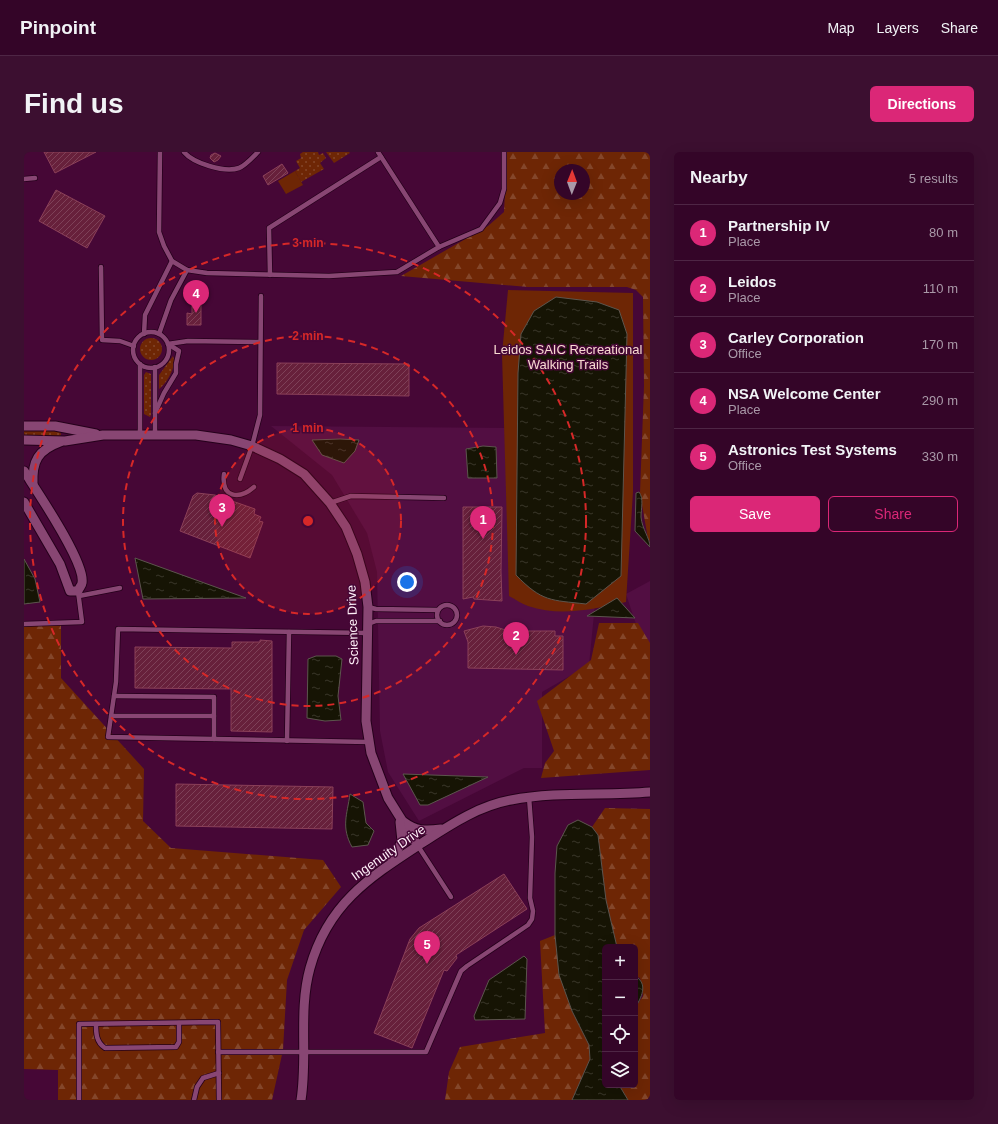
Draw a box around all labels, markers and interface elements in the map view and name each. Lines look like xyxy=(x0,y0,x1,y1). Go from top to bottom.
text: Pinpoint xyxy=(20,17,96,38)
text: Map xyxy=(827,20,855,36)
text: Layers xyxy=(877,20,919,36)
text: Share xyxy=(941,20,978,36)
button: Directions xyxy=(870,86,974,122)
text: Find us xyxy=(24,88,124,119)
north arrow xyxy=(554,164,590,200)
text: Nearby xyxy=(690,168,748,187)
text: 5 results xyxy=(909,171,958,186)
text: Partnership IV xyxy=(728,217,830,234)
text: 1 xyxy=(699,225,707,240)
text: 80 m xyxy=(929,225,958,240)
text: Place xyxy=(728,234,761,249)
text: 3 min xyxy=(292,236,324,250)
text: Leidos xyxy=(728,273,776,290)
pin: 4 xyxy=(183,280,209,313)
text: 2 xyxy=(699,281,707,296)
text: 110 m xyxy=(923,281,958,296)
text: Place xyxy=(728,290,761,305)
text: 2 min xyxy=(292,329,324,343)
text: Carley Corporation xyxy=(728,329,864,346)
text: 3 xyxy=(699,337,707,352)
text: 170 m xyxy=(922,337,958,352)
park label: Leidos SAIC Recreational Walking Trails xyxy=(494,342,643,372)
text: Office xyxy=(728,346,762,361)
text: NSA Welcome Center xyxy=(728,385,881,402)
text: 4 xyxy=(699,393,707,408)
text: 290 m xyxy=(922,393,958,408)
text: Place xyxy=(728,402,761,417)
text: 1 min xyxy=(292,421,324,435)
text: Astronics Test Systems xyxy=(728,441,897,458)
text: 5 xyxy=(699,449,707,464)
text: 330 m xyxy=(922,449,958,464)
text: Office xyxy=(728,458,762,473)
pin: 3 xyxy=(209,494,235,527)
button: Save xyxy=(690,496,820,532)
button: Share xyxy=(828,496,958,532)
pin: 1 xyxy=(470,506,496,539)
centre of rings xyxy=(301,514,315,528)
your location xyxy=(397,572,417,592)
street label: Science Drive xyxy=(344,585,361,665)
pin: 2 xyxy=(503,622,529,655)
street label: Ingenuity Drive xyxy=(348,821,428,883)
pin: 5 xyxy=(414,931,440,964)
map controls xyxy=(602,944,638,1088)
button: + xyxy=(602,944,638,980)
button: − xyxy=(602,980,638,1016)
button: locate xyxy=(602,1016,638,1052)
button: layers xyxy=(602,1052,638,1088)

